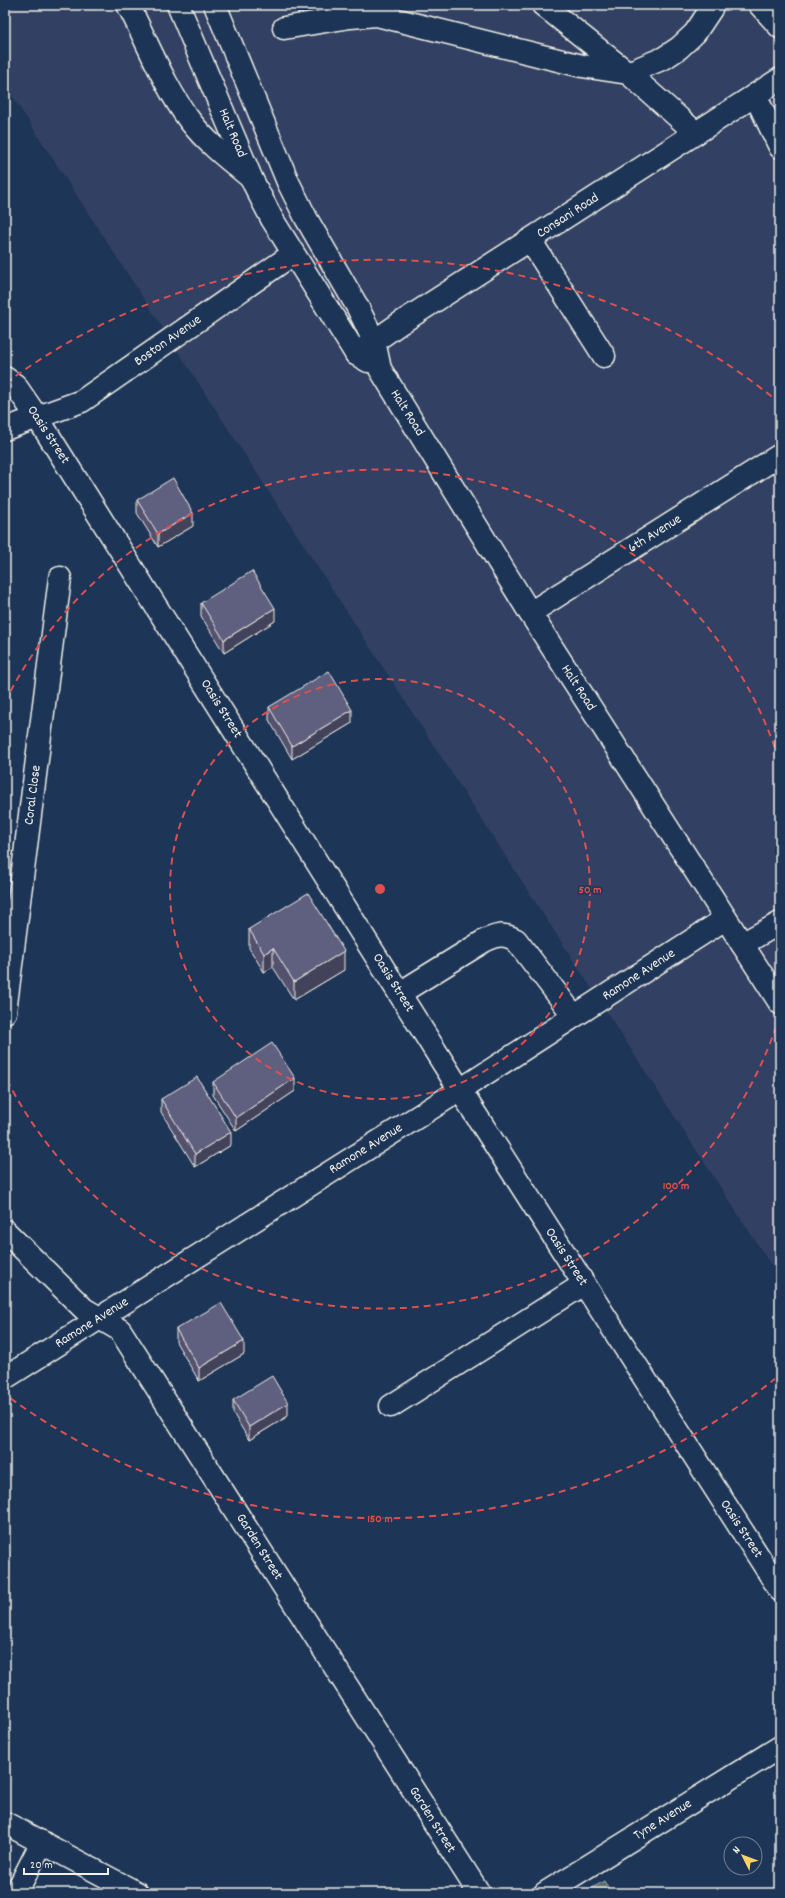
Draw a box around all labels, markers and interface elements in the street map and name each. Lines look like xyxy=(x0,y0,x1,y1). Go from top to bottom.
street label: Halt Road xyxy=(213,105,251,161)
street label: Consani Road xyxy=(533,188,603,244)
street label: Boston Avenue xyxy=(130,310,206,372)
street label: Halt Road xyxy=(385,386,429,440)
street label: Oasis Street xyxy=(22,402,74,468)
street label: 6th Avenue xyxy=(624,510,686,558)
street label: Halt Road xyxy=(556,661,600,715)
street label: Oasis Street xyxy=(195,676,247,742)
street label: Coral Close xyxy=(19,764,47,826)
centre of rings xyxy=(373,882,387,896)
text: 50 m xyxy=(578,882,602,899)
street label: Ramone Avenue xyxy=(599,944,679,1006)
street label: Oasis Street xyxy=(367,950,419,1016)
street label: Ramone Avenue xyxy=(325,1118,407,1180)
text: 100 m xyxy=(663,1178,689,1195)
street label: Oasis Street xyxy=(540,1224,592,1290)
street label: Ramone Avenue xyxy=(51,1292,133,1354)
street label: Oasis Street xyxy=(715,1496,767,1562)
street label: Garden Street xyxy=(231,1510,287,1584)
text: 150 m xyxy=(367,1511,393,1528)
street label: Garden Street xyxy=(404,1783,460,1857)
street label: Tyne Avenue xyxy=(630,1794,696,1846)
north arrow xyxy=(723,1836,763,1876)
text: N xyxy=(729,1843,745,1858)
scale bar xyxy=(24,1850,108,1876)
text: 20 m xyxy=(30,1857,53,1874)

